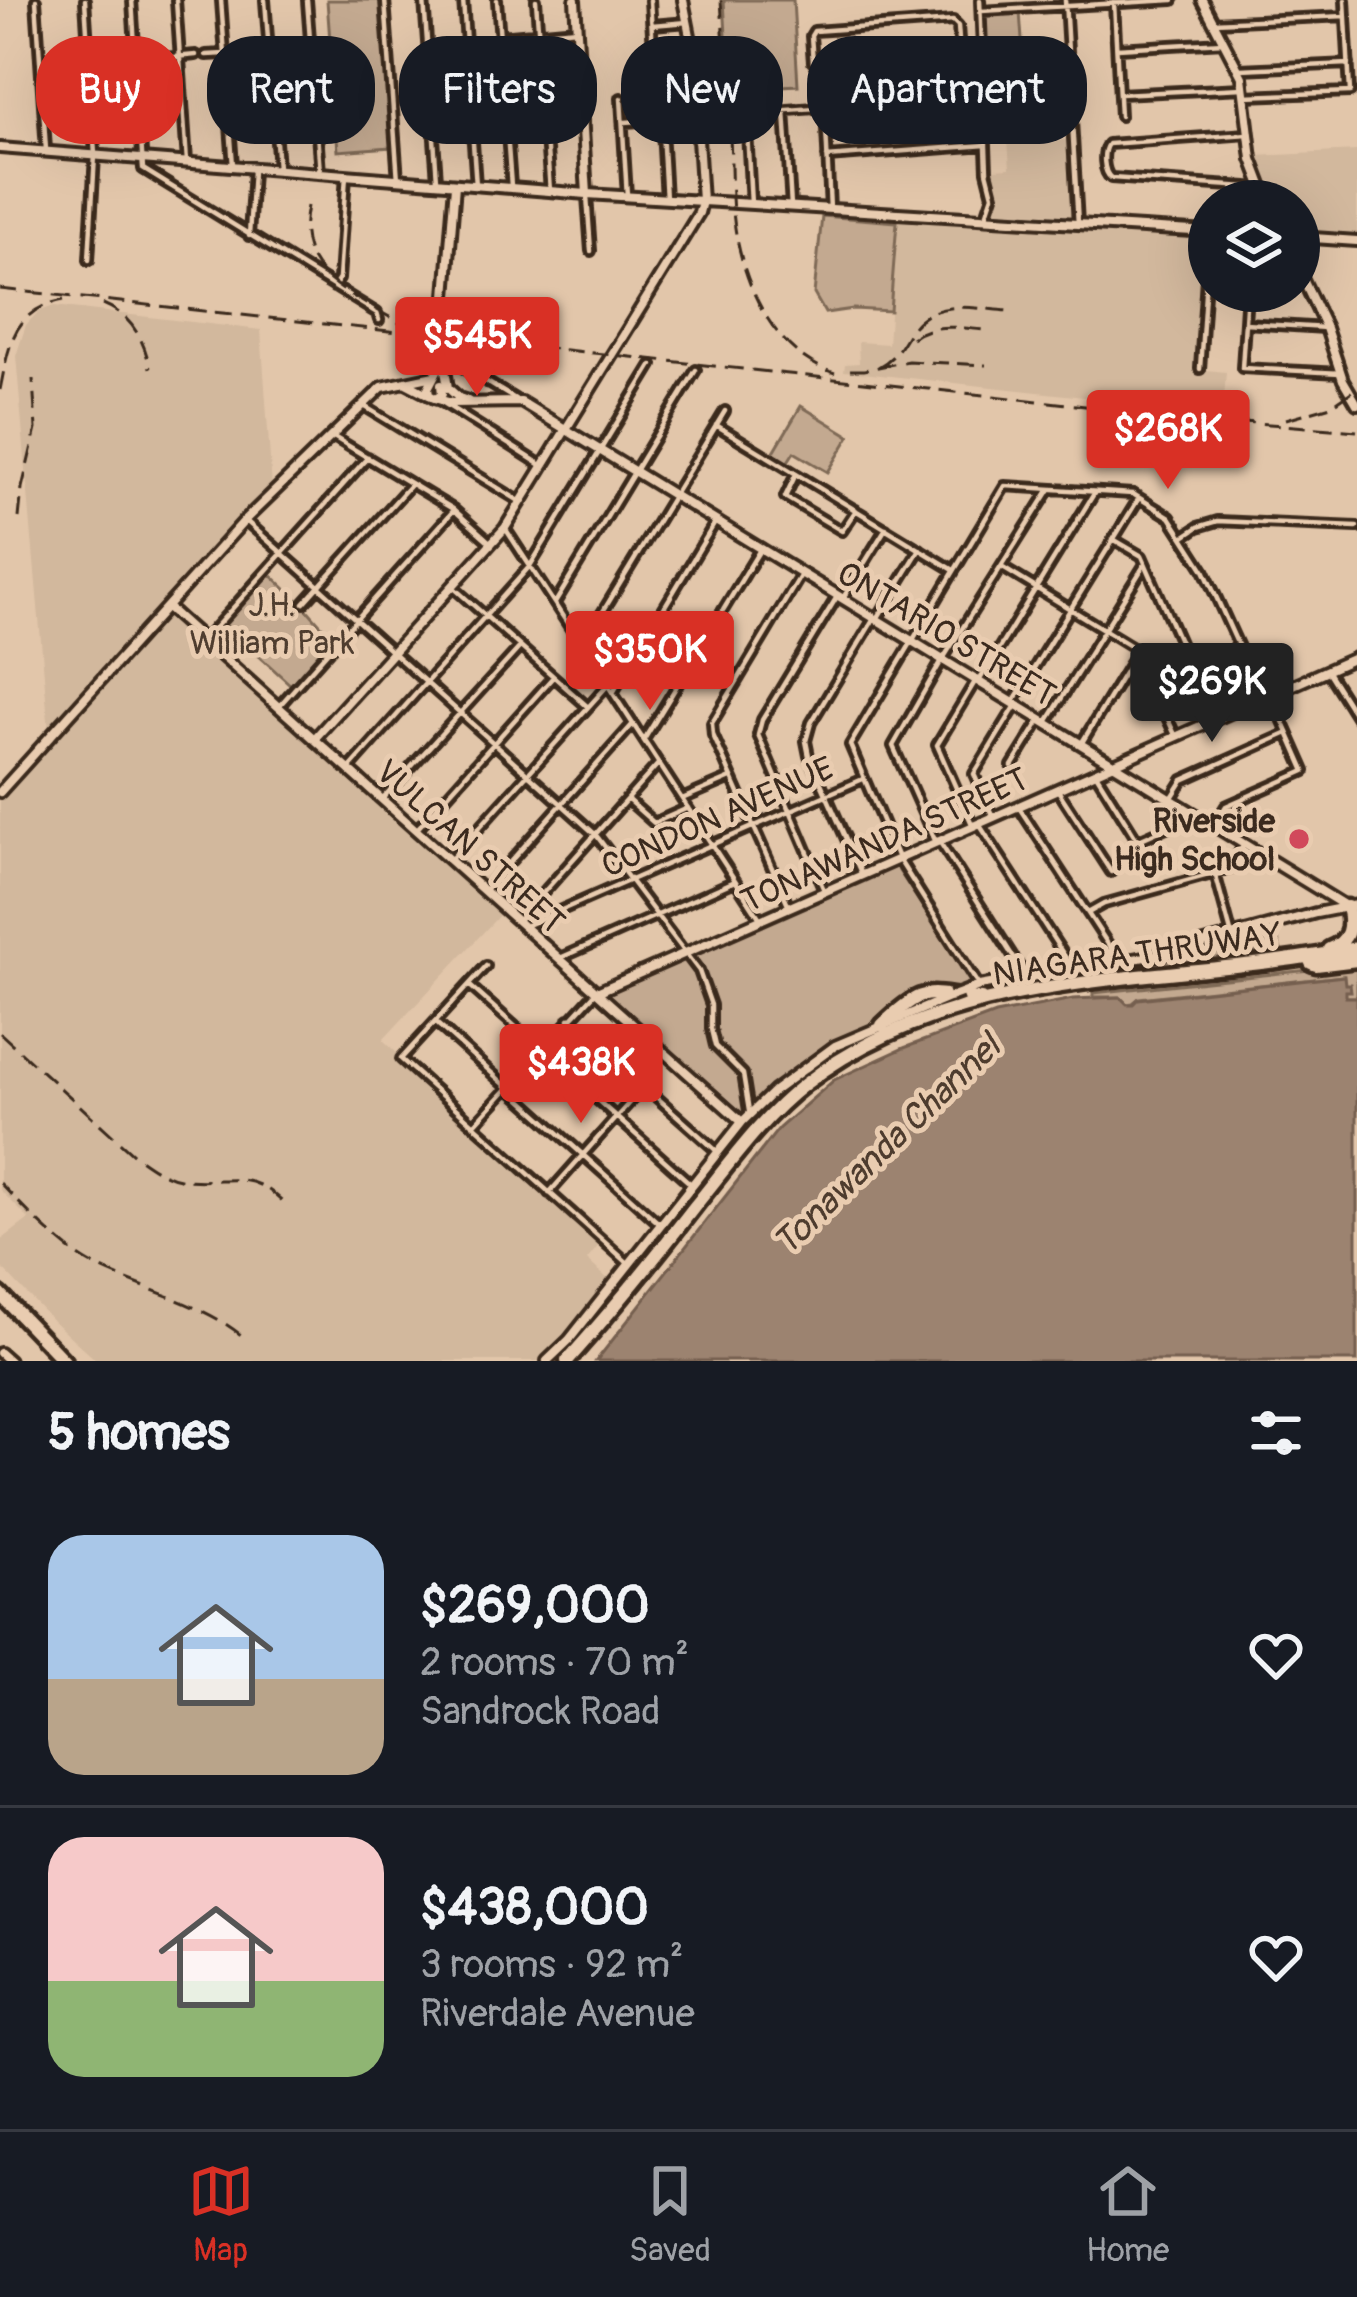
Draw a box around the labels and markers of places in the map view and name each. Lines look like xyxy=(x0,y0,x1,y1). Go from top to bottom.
pin: $545K xyxy=(393,297,561,399)
pin: $268K xyxy=(1084,390,1252,492)
pin: $350K xyxy=(566,611,734,713)
pin: $269K xyxy=(1128,643,1296,745)
place label: Riverside High School xyxy=(1114,801,1276,880)
marker: Riverside High School xyxy=(1286,826,1312,852)
pin: $438K xyxy=(497,1024,665,1126)

